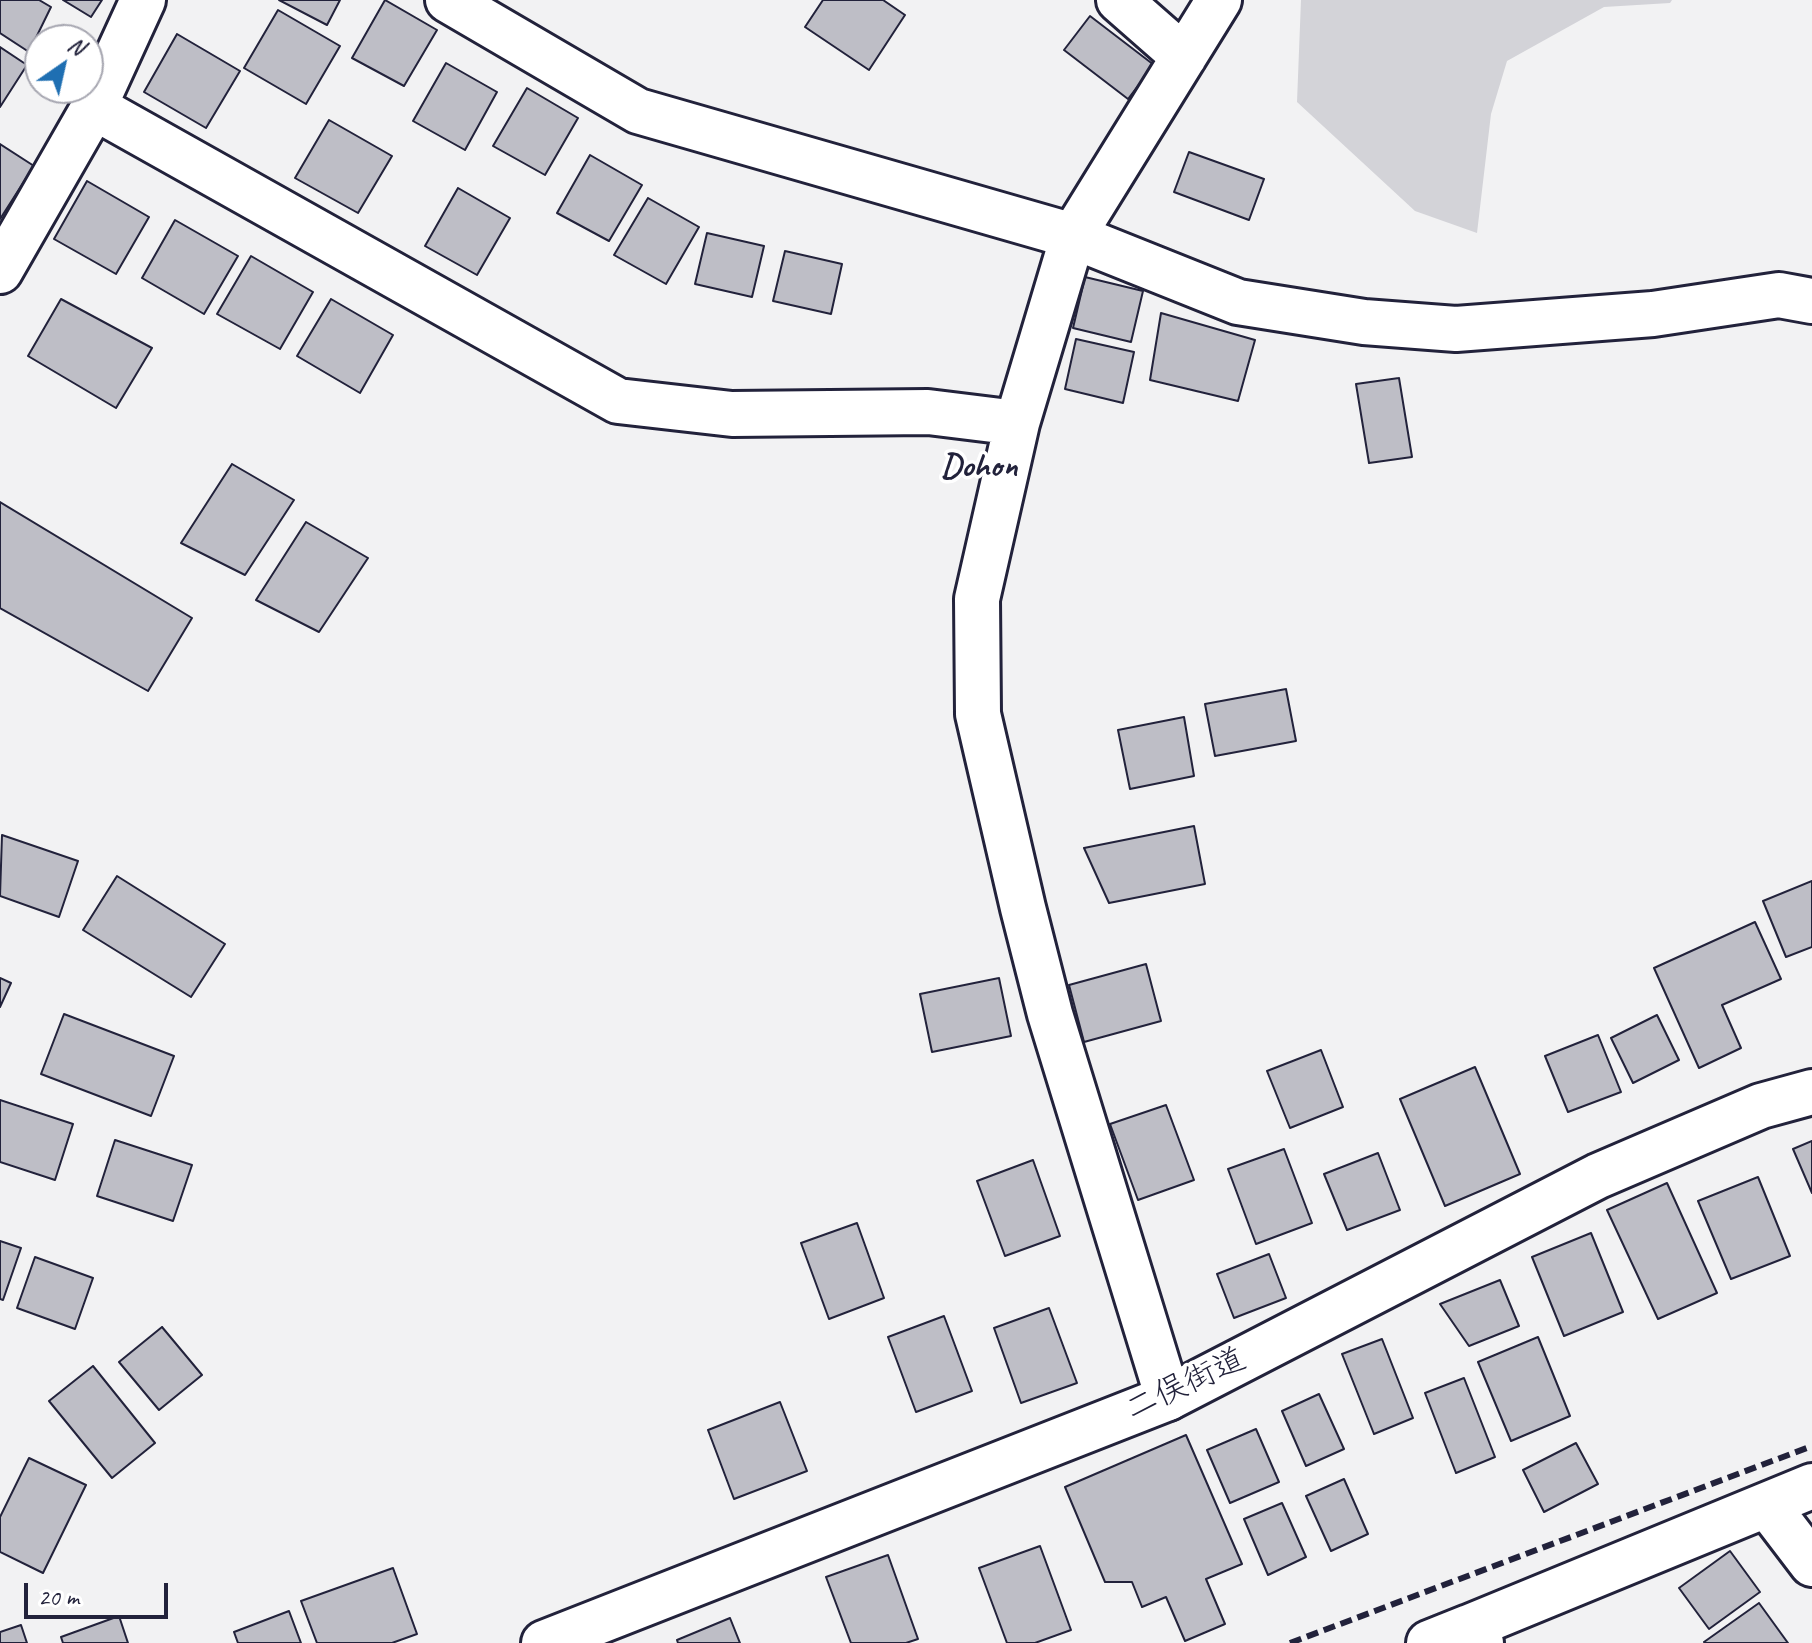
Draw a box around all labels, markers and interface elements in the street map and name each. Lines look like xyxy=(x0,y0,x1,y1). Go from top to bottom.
north arrow xyxy=(24,24,104,104)
text: N xyxy=(63,30,90,61)
district label: Dohon xyxy=(941,447,1017,487)
street label: 二俣街道 xyxy=(1120,1341,1252,1429)
scale bar xyxy=(28,1567,172,1617)
text: 20 m xyxy=(38,1582,79,1612)

